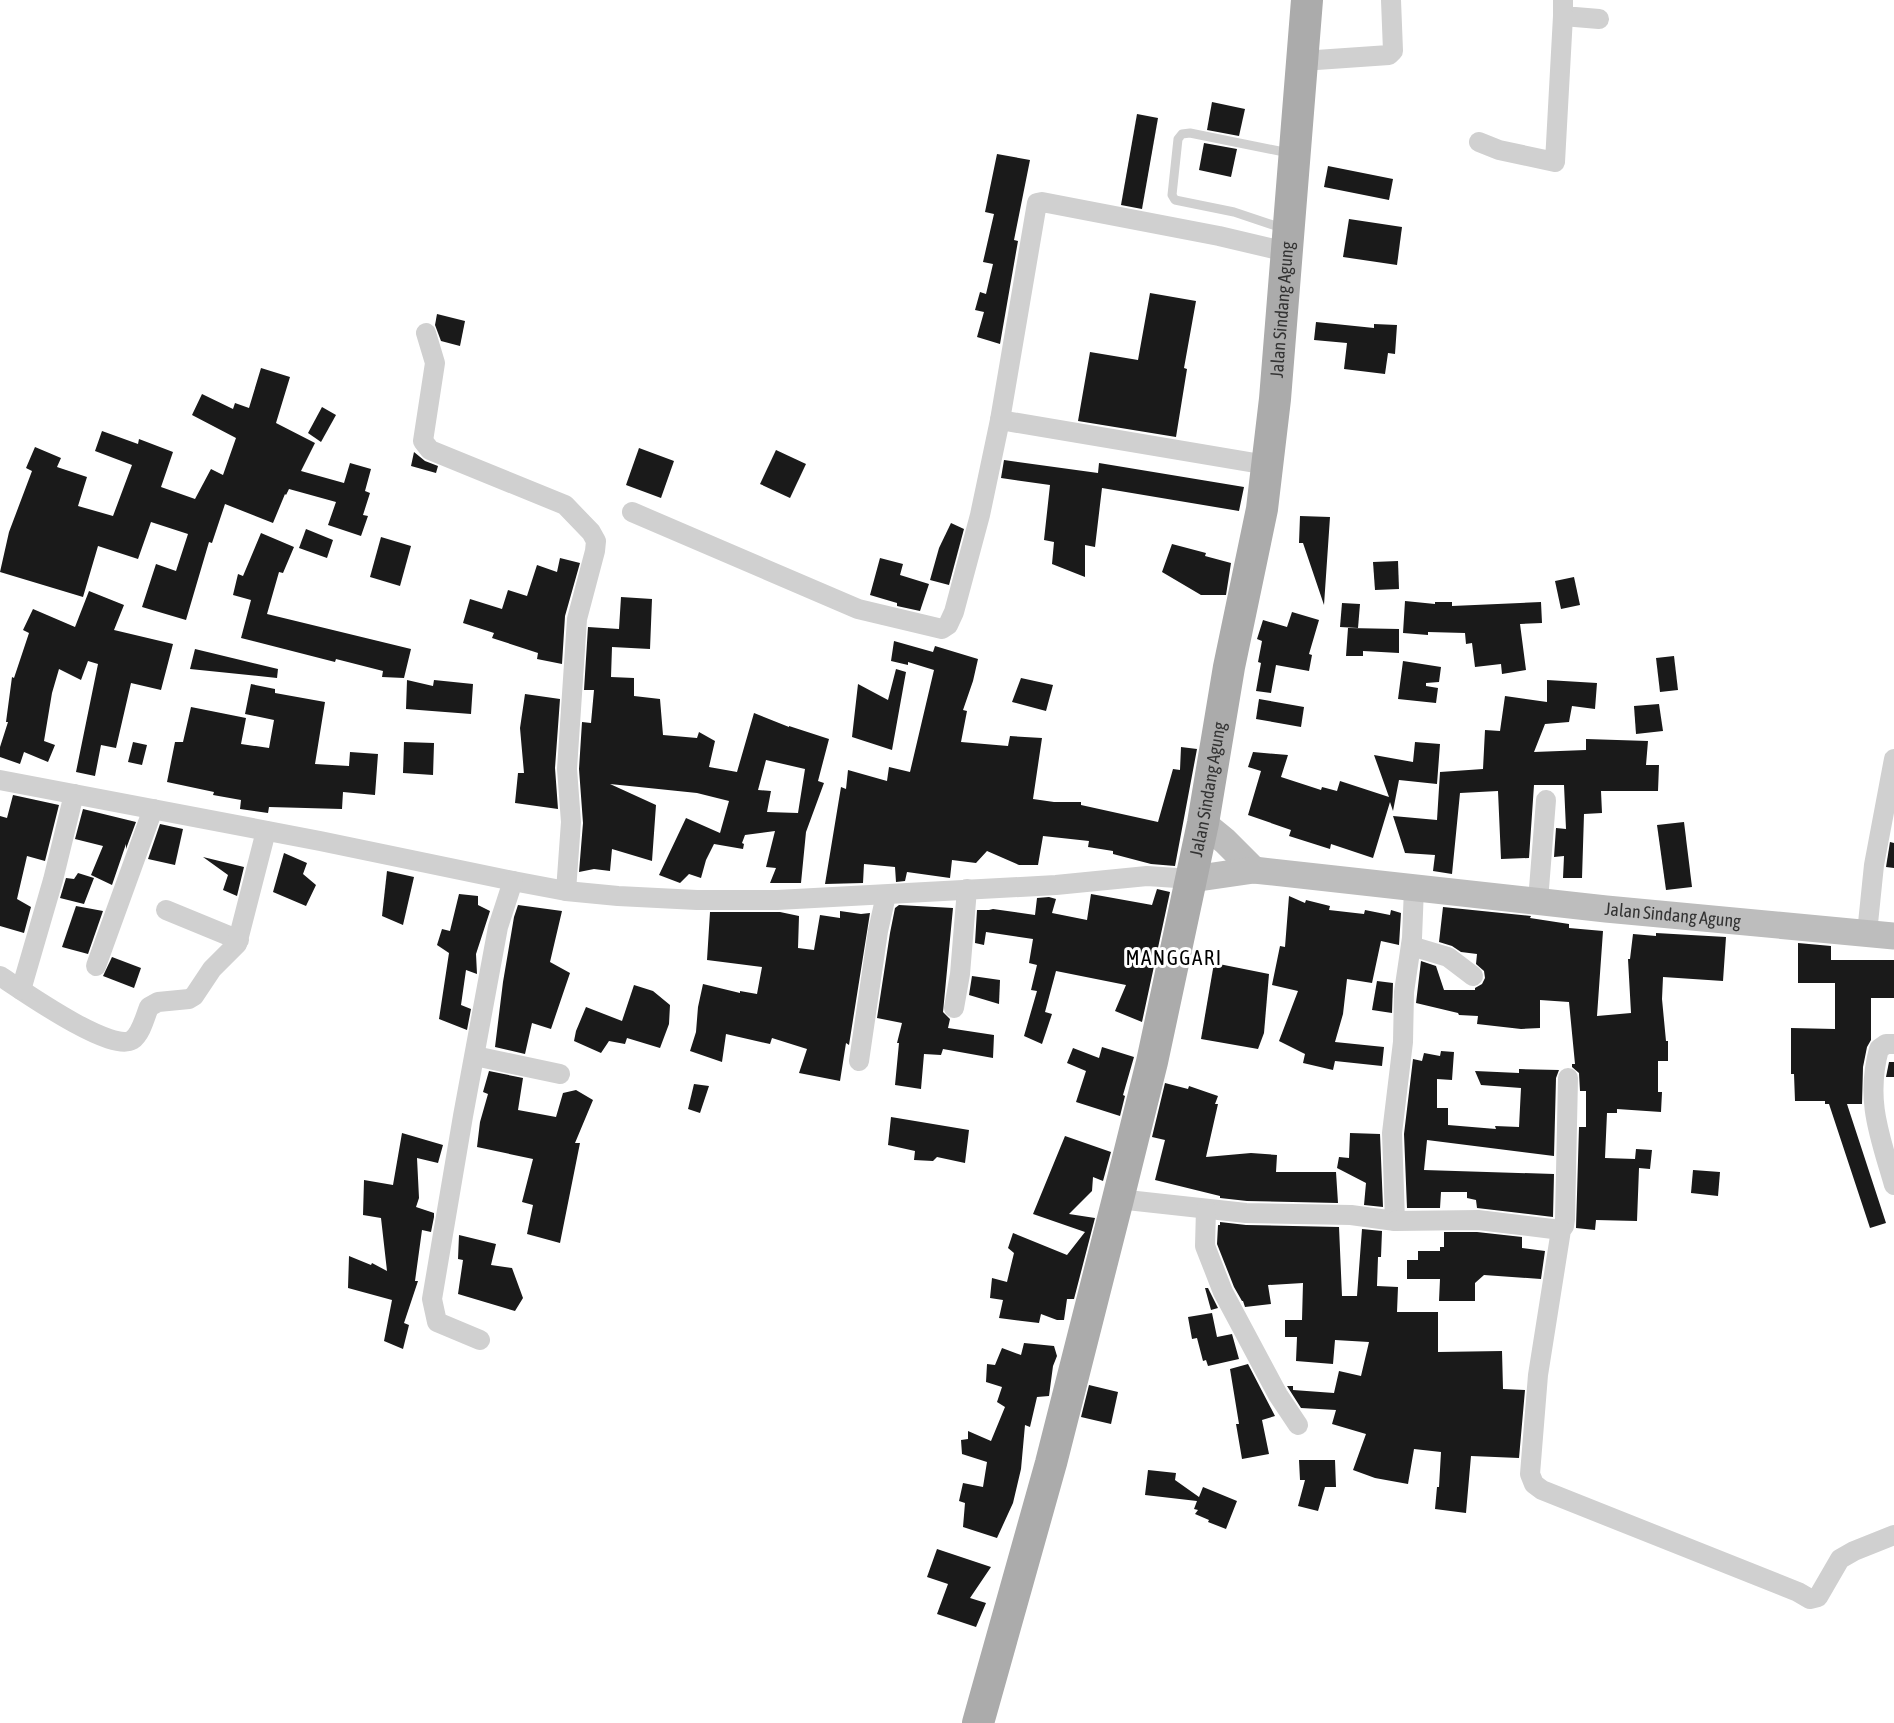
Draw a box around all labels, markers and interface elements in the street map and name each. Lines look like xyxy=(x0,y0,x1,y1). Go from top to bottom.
street label: Jalan Sindang Agung xyxy=(1266,240,1298,378)
street label: Jalan Sindang Agung xyxy=(1185,720,1230,859)
street label: Jalan Sindang Agung xyxy=(1604,898,1742,932)
district label: MANGGARI xyxy=(1125,945,1223,969)

